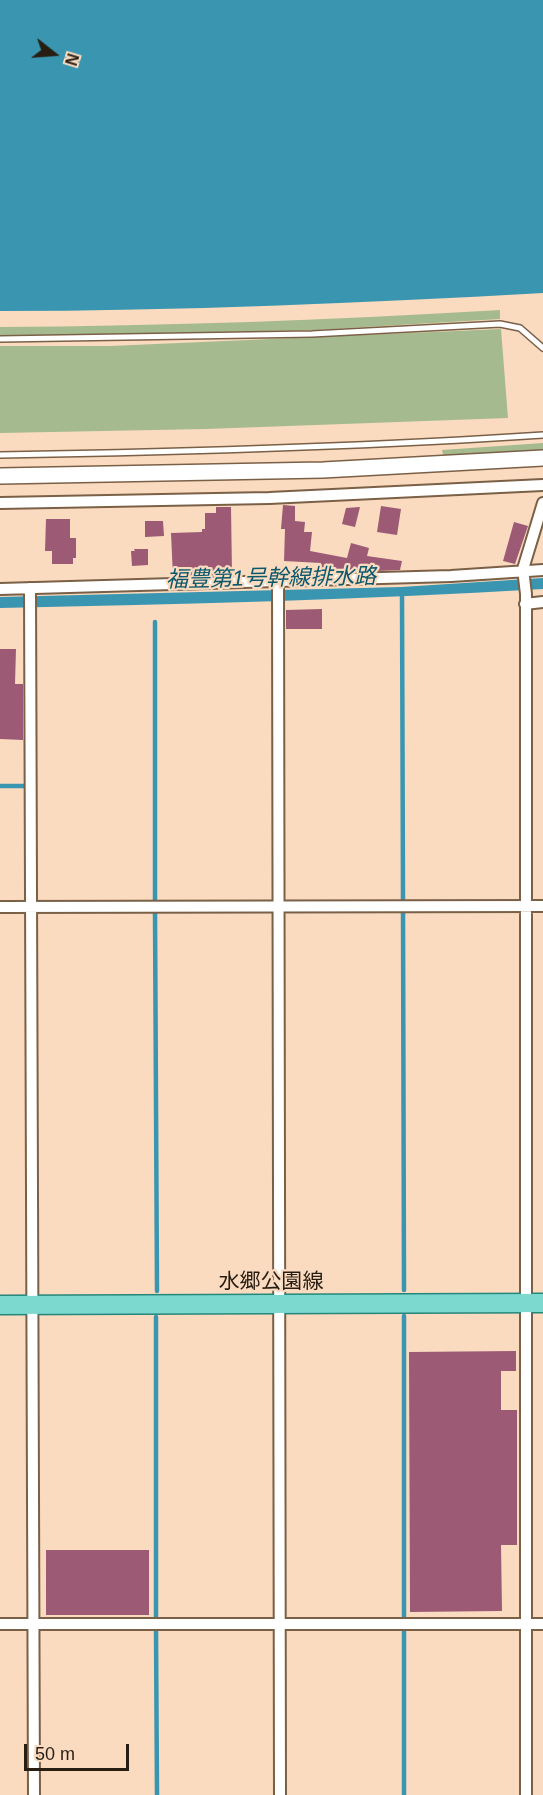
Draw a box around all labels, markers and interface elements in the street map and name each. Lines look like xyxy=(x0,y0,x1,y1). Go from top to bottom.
north arrow xyxy=(24,24,84,84)
text: N xyxy=(62,51,82,67)
water label: 福豊第1号幹線排水路 xyxy=(166,564,376,594)
street label: 水郷公園線 xyxy=(219,1269,323,1295)
scale bar xyxy=(27,1732,132,1770)
text: 50 m xyxy=(35,1744,75,1764)

